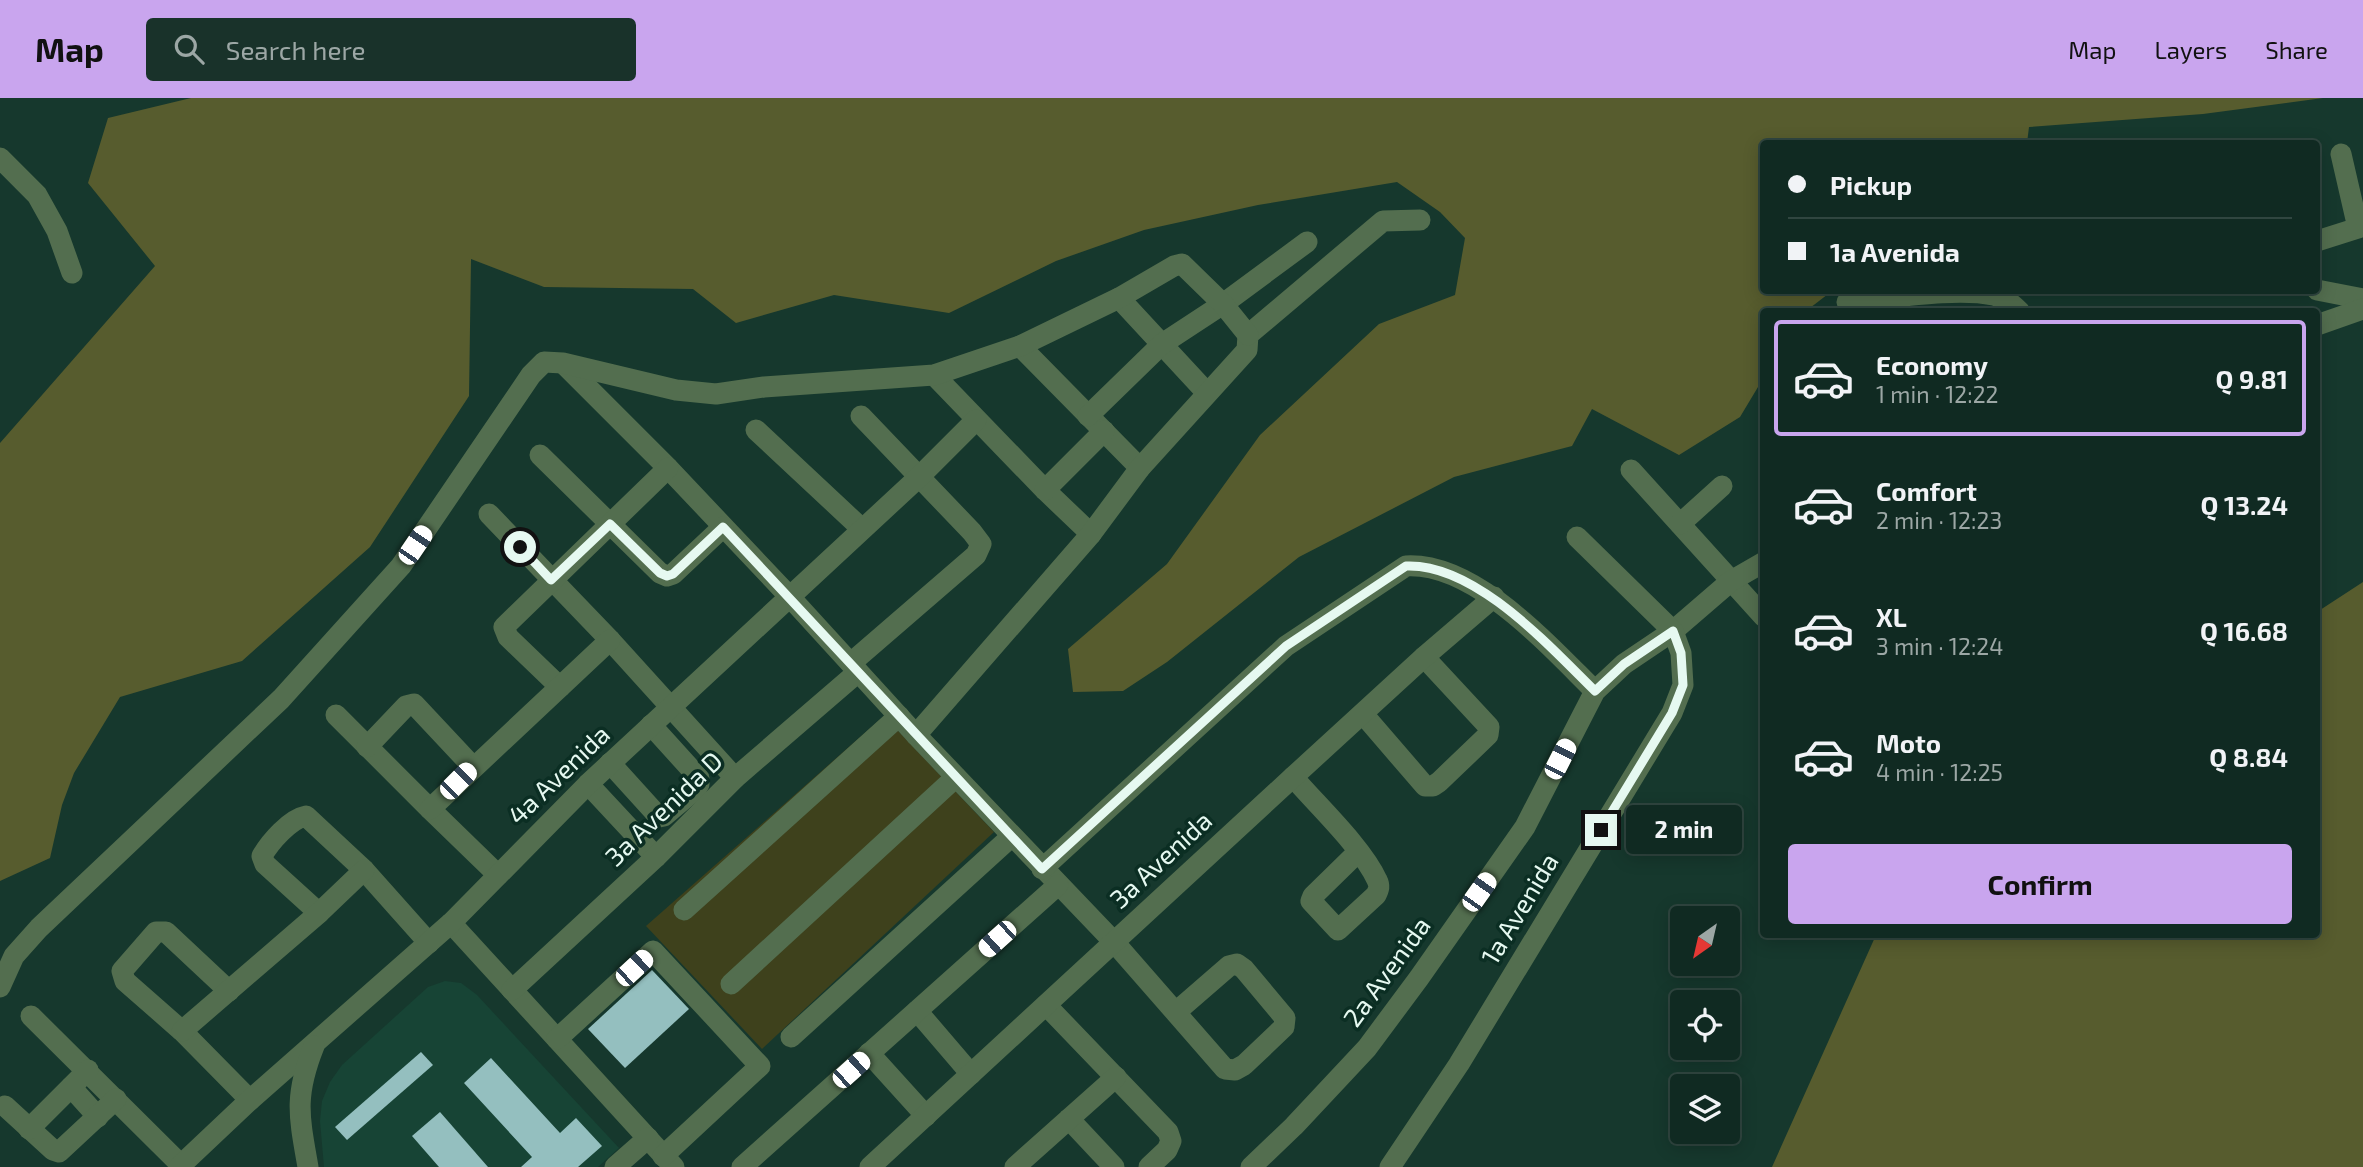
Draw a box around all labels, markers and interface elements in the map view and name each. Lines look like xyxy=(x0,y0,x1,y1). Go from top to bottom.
search box xyxy=(146,18,636,81)
text: Map xyxy=(35,29,104,69)
icon: search xyxy=(170,30,208,68)
text: Search here xyxy=(226,34,365,65)
text: Map xyxy=(2068,35,2116,64)
text: Layers xyxy=(2154,35,2227,64)
text: Share xyxy=(2265,35,2328,64)
text: Pickup xyxy=(1830,169,1912,200)
text: 1a Avenida xyxy=(1830,236,1960,267)
icon: car xyxy=(1792,347,1855,410)
text: Economy xyxy=(1876,349,1988,380)
text: Q 9.81 xyxy=(2215,363,2288,394)
text: 1 min · 12:22 xyxy=(1876,380,1999,408)
icon: car xyxy=(1792,473,1855,536)
text: Comfort xyxy=(1876,475,1977,506)
text: Q 13.24 xyxy=(2201,489,2288,520)
text: 2 min · 12:23 xyxy=(1876,506,2002,534)
car xyxy=(395,522,436,568)
route start xyxy=(504,531,536,563)
icon: car xyxy=(1792,599,1855,662)
text: XL xyxy=(1876,601,1907,632)
text: Q 16.68 xyxy=(2200,615,2288,646)
text: 3 min · 12:24 xyxy=(1876,632,2003,660)
street label: 4a Avenida xyxy=(501,718,615,830)
icon: car xyxy=(1792,725,1855,788)
text: Moto xyxy=(1876,727,1941,758)
car xyxy=(1542,736,1579,782)
text: Q 8.84 xyxy=(2209,741,2288,772)
street label: 3a Avenida D xyxy=(598,744,728,871)
text: 4 min · 12:25 xyxy=(1876,758,2003,786)
car xyxy=(436,759,481,803)
street label: 3a Avenida xyxy=(1103,804,1217,914)
callout: 2 min xyxy=(1626,806,1741,854)
route end xyxy=(1585,814,1617,846)
text: 2 min xyxy=(1655,815,1713,843)
button: Confirm xyxy=(1788,844,2292,924)
street label: 1a Avenida xyxy=(1474,847,1564,969)
car xyxy=(1459,869,1500,915)
north arrow xyxy=(1670,906,1740,976)
map controls xyxy=(1670,906,1740,1144)
street label: 2a Avenida xyxy=(1336,910,1436,1032)
car xyxy=(975,917,1020,961)
car xyxy=(612,946,657,990)
button: locate xyxy=(1670,990,1740,1060)
car xyxy=(829,1048,874,1092)
button: layers xyxy=(1670,1074,1740,1144)

